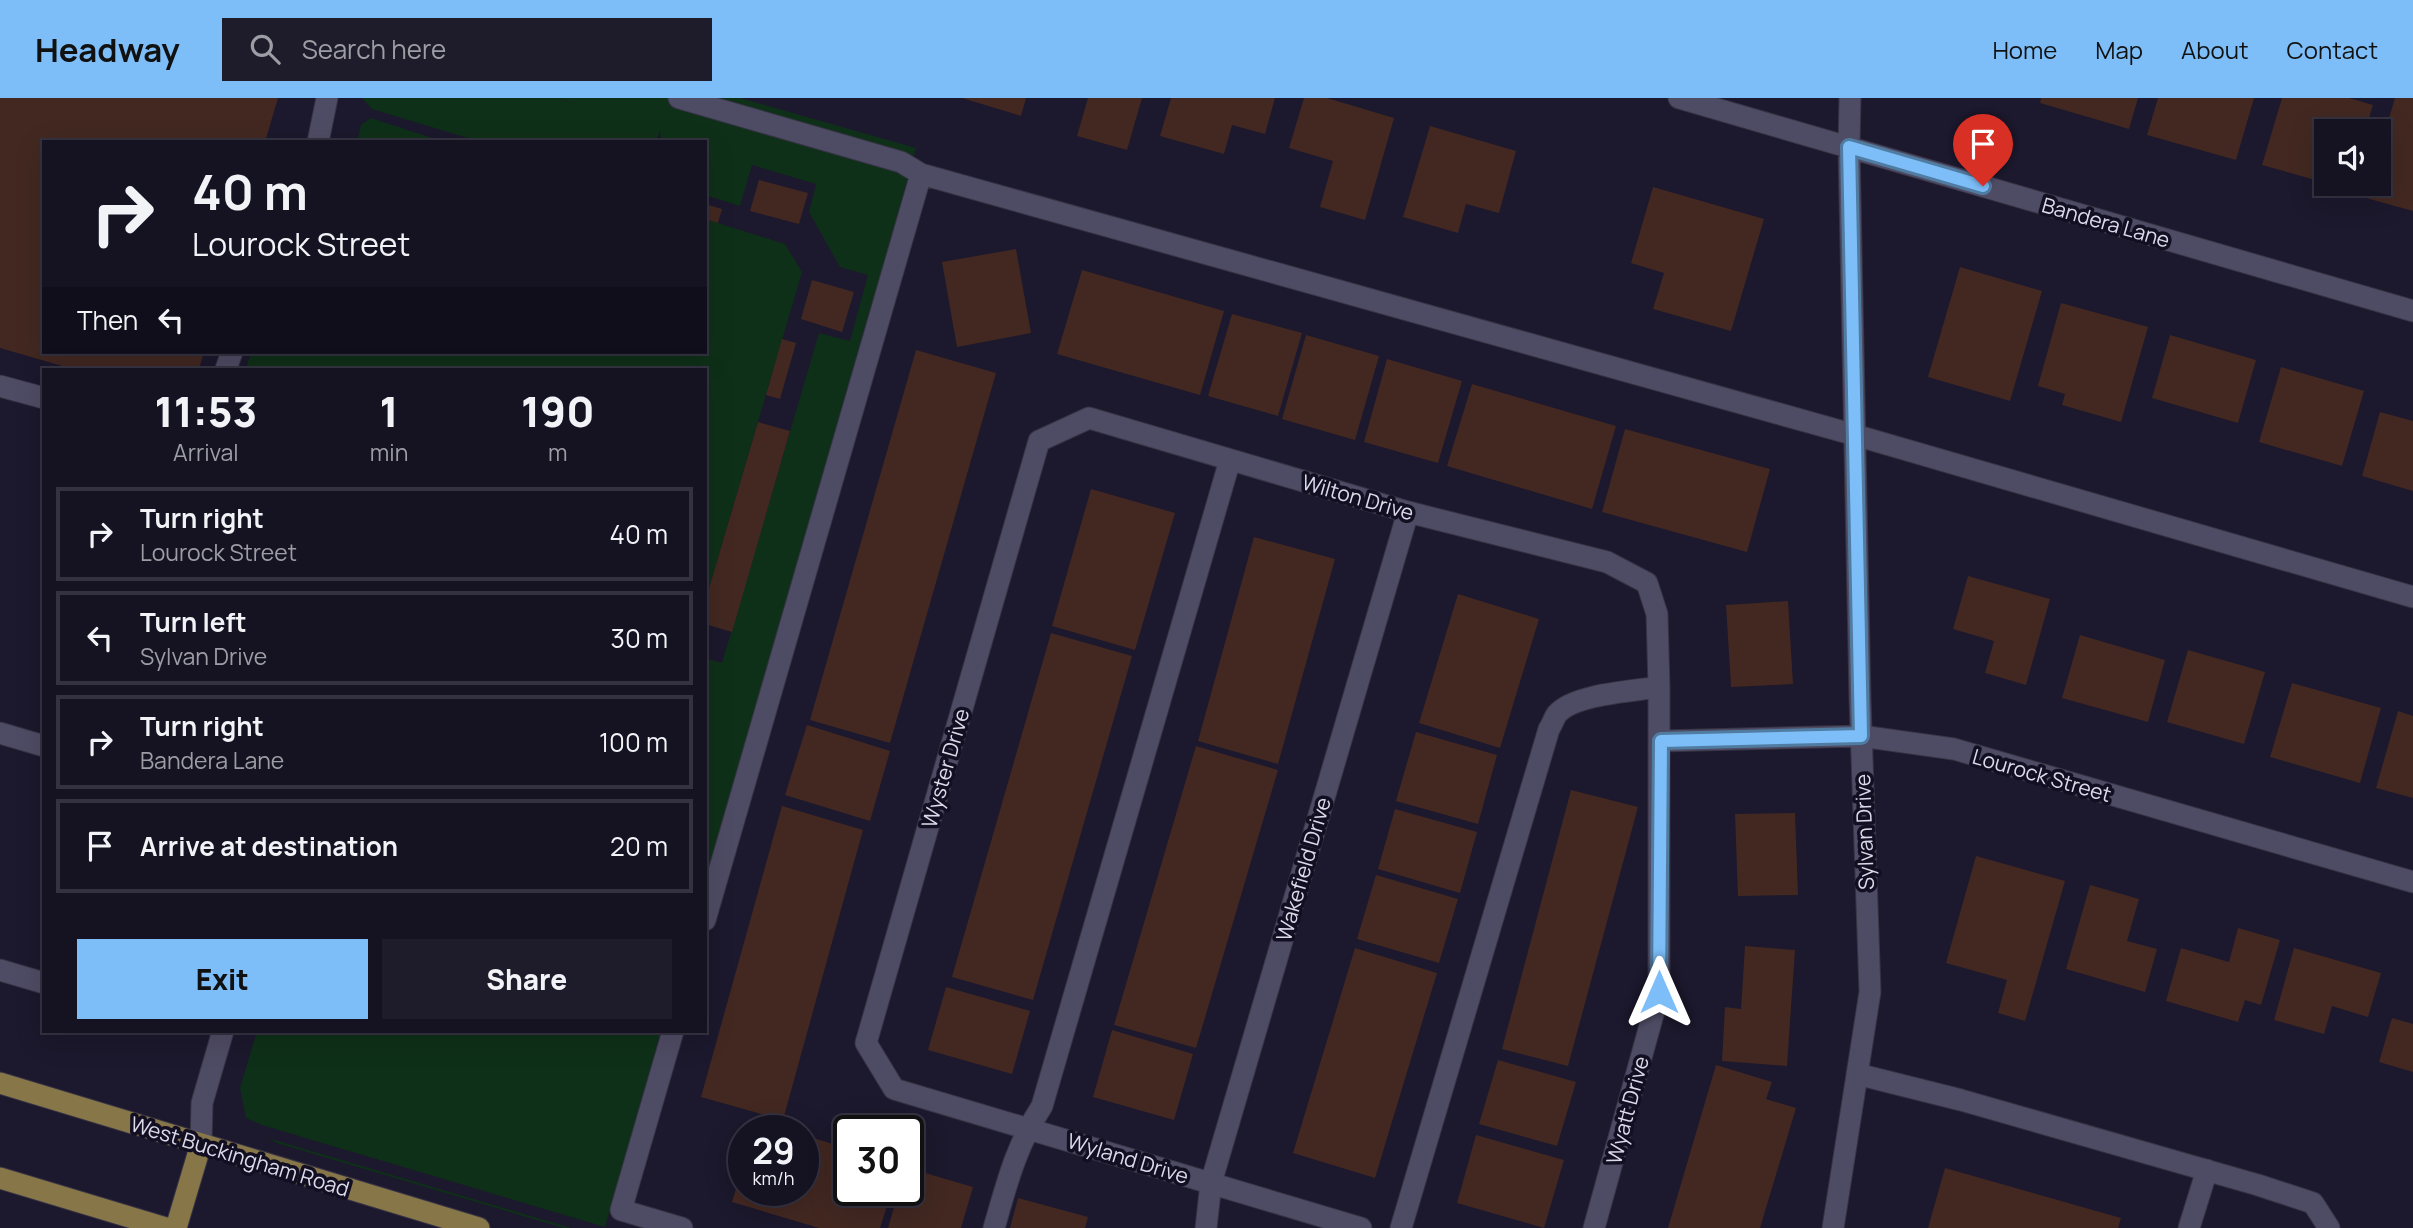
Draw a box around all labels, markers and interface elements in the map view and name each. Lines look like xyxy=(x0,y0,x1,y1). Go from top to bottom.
search box xyxy=(222,18,712,81)
text: Headway xyxy=(35,27,180,72)
icon: search xyxy=(246,30,284,68)
text: Search here xyxy=(302,31,446,67)
text: Home xyxy=(1992,33,2057,66)
text: Map xyxy=(2095,33,2143,66)
text: About xyxy=(2181,33,2249,66)
text: Contact xyxy=(2287,33,2378,66)
pin xyxy=(1953,114,2013,186)
map controls xyxy=(2314,119,2391,196)
button: sound xyxy=(2314,119,2391,196)
icon: arrive xyxy=(1964,125,2002,163)
text: 40 m xyxy=(192,158,308,225)
icon: right xyxy=(77,168,168,259)
street label: Bandera Lane xyxy=(2039,190,2173,254)
text: Lourock Street xyxy=(192,222,410,266)
icon: left xyxy=(152,301,190,339)
text: Then xyxy=(77,302,138,338)
text: 11:53 xyxy=(155,382,257,440)
text: 1 xyxy=(380,382,399,440)
text: 190 xyxy=(521,382,594,440)
text: Arrival xyxy=(173,436,239,468)
text: min xyxy=(370,436,408,468)
text: m xyxy=(548,436,567,468)
street label: Wilton Drive xyxy=(1299,468,1417,526)
text: Turn right xyxy=(140,500,264,536)
icon: right xyxy=(81,515,119,553)
text: 40 m xyxy=(610,516,668,552)
text: Lourock Street xyxy=(140,536,297,568)
text: Turn left xyxy=(140,604,247,640)
icon: left xyxy=(81,619,119,657)
text: 30 m xyxy=(611,620,668,656)
text: Sylvan Drive xyxy=(140,640,267,672)
street label: Wyster Drive xyxy=(915,705,975,831)
text: Turn right xyxy=(140,708,264,744)
icon: right xyxy=(81,723,119,761)
text: 100 m xyxy=(599,724,668,760)
street label: Lourock Street xyxy=(1969,742,2115,808)
text: Bandera Lane xyxy=(140,744,284,776)
street label: Sylvan Drive xyxy=(1848,773,1880,891)
street label: Wakefield Drive xyxy=(1269,794,1337,944)
icon: arrive xyxy=(81,827,119,865)
text: Arrive at destination xyxy=(140,828,398,864)
text: 20 m xyxy=(610,828,668,864)
button: Exit xyxy=(77,939,368,1019)
button: Share xyxy=(382,939,672,1019)
position arrow xyxy=(1622,955,1696,1029)
street label: Wyatt Drive xyxy=(1599,1053,1655,1167)
street label: West Buckingham Road xyxy=(127,1109,353,1203)
speed limit sign: 30 xyxy=(833,1115,924,1206)
street label: Wyland Drive xyxy=(1064,1126,1192,1190)
text: 29 xyxy=(752,1127,795,1175)
text: km/h xyxy=(753,1166,794,1190)

